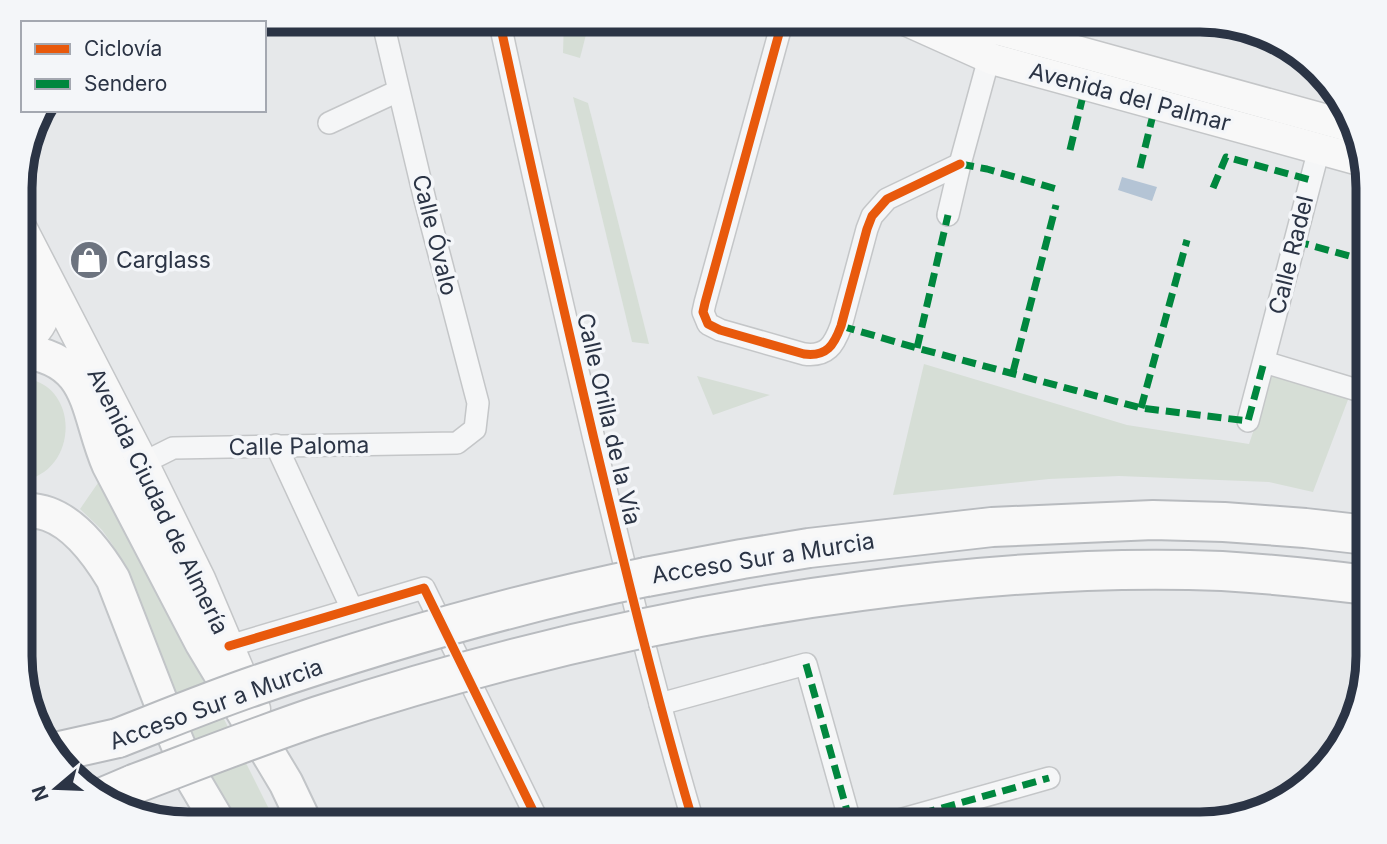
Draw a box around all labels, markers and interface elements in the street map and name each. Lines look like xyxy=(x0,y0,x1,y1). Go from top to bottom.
legend xyxy=(21,21,266,112)
text: Ciclovía xyxy=(84,36,162,61)
street label: Avenida del Palmar xyxy=(1026,57,1234,137)
text: Sendero xyxy=(84,71,167,96)
street label: Calle Óvalo xyxy=(406,172,464,298)
street label: Calle Radel xyxy=(1263,193,1319,317)
shop icon: Carglass xyxy=(68,239,110,281)
place label: Carglass xyxy=(116,246,211,274)
street label: Calle Orilla de la Vía xyxy=(571,310,647,528)
street label: Avenida Ciudad de Almería xyxy=(81,363,235,639)
street label: Calle Paloma xyxy=(228,431,370,461)
street label: Acceso Sur a Murcia xyxy=(650,527,876,589)
street label: Acceso Sur a Murcia xyxy=(105,652,327,756)
north arrow xyxy=(21,753,91,823)
text: N xyxy=(27,783,54,804)

